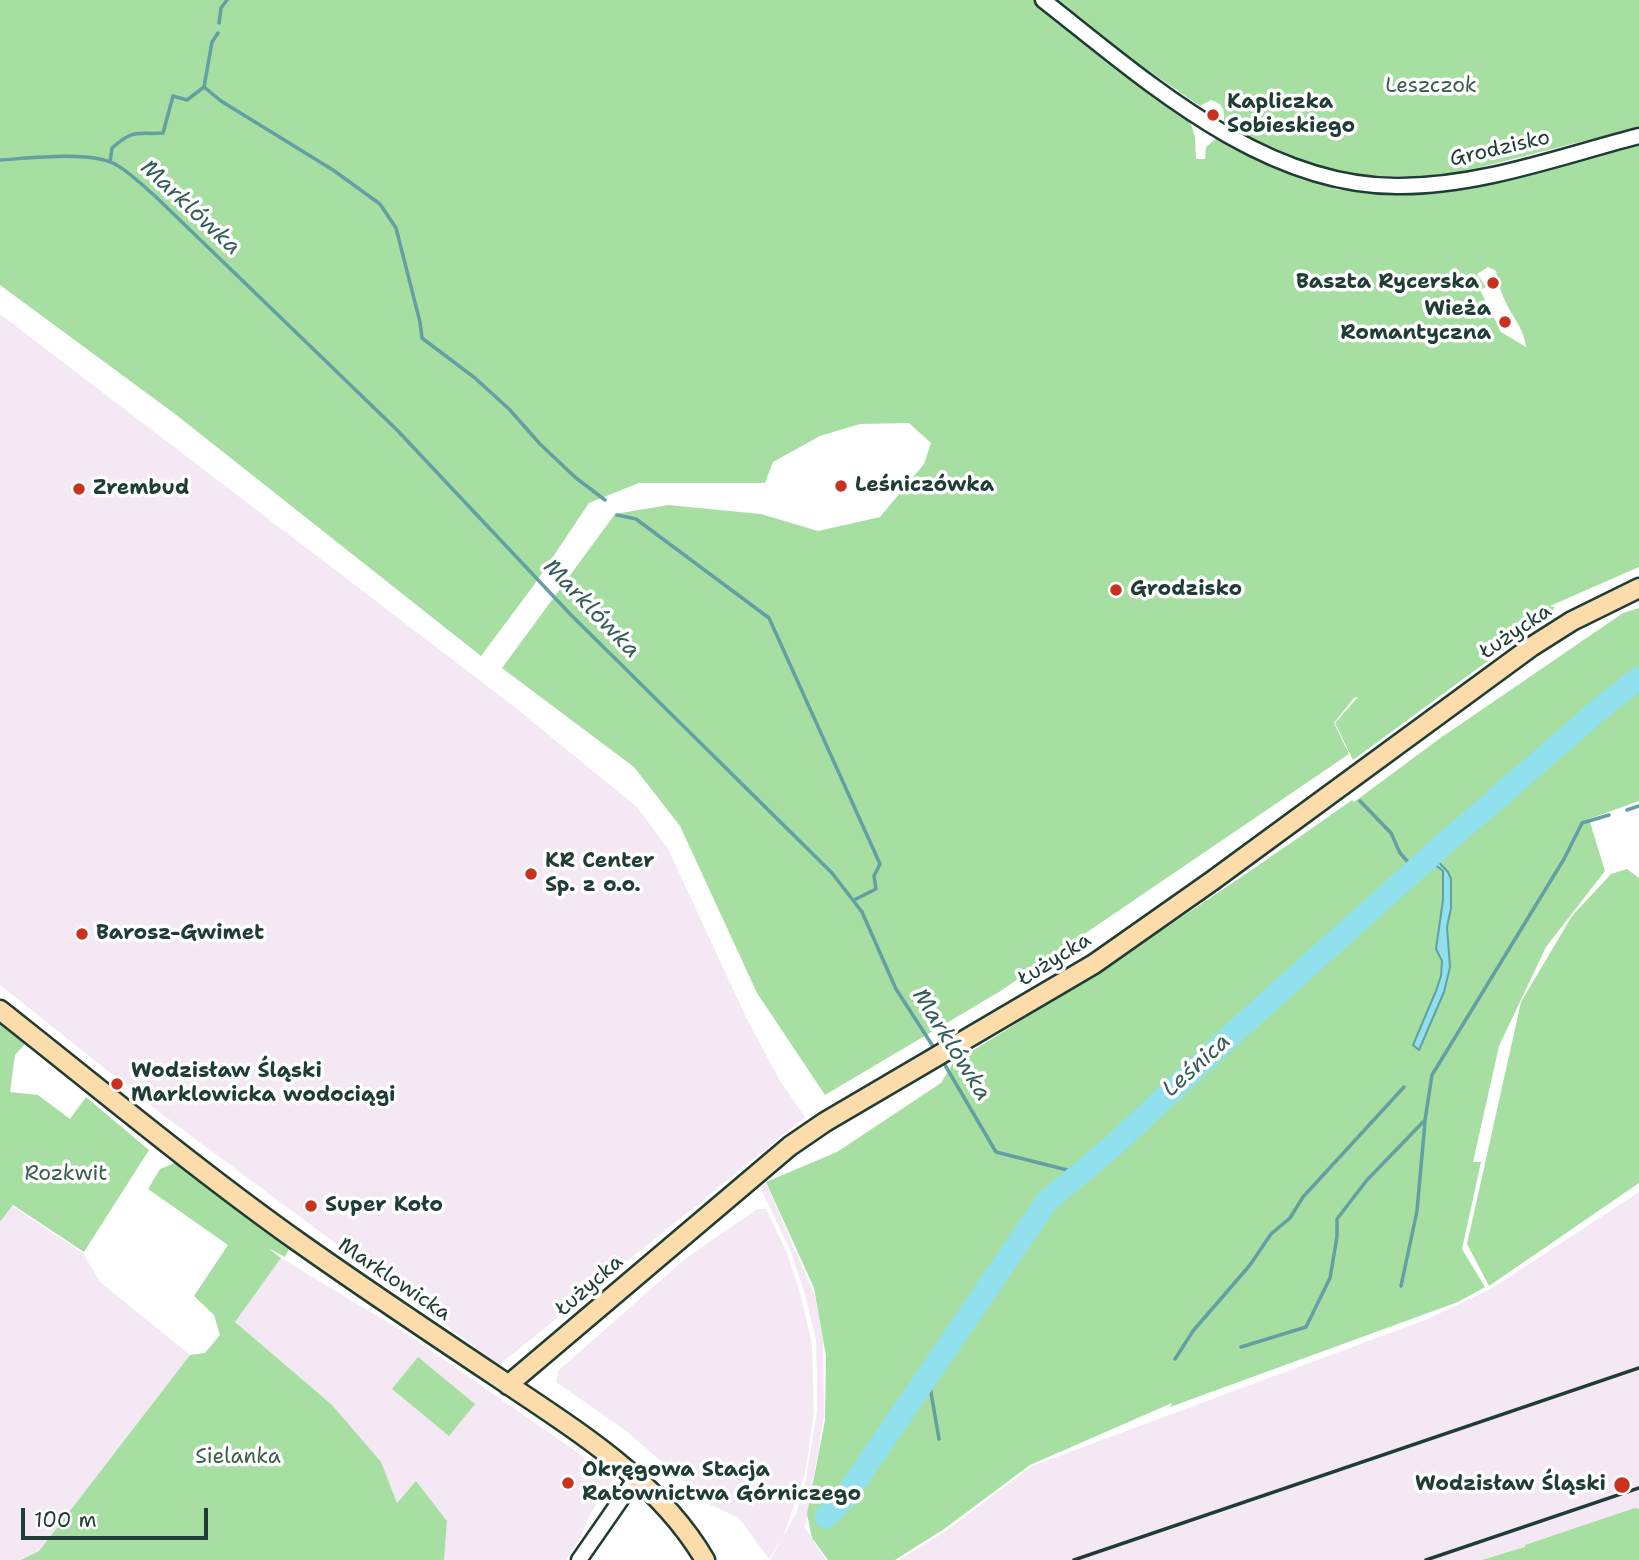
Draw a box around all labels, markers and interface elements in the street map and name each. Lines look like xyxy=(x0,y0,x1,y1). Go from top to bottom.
park label: Leszczok xyxy=(1385,74,1477,100)
place label: Kapliczka Sobieskiego xyxy=(1227,90,1355,140)
marker: Kapliczka Sobieskiego xyxy=(1205,107,1221,123)
street label: Grodzisko xyxy=(1448,125,1552,173)
water label: Marklówka xyxy=(134,155,246,261)
place label: Baszta Rycerska xyxy=(1296,270,1479,296)
marker: Baszta Rycerska xyxy=(1485,275,1501,291)
place label: Wieża Romantyczna xyxy=(1340,297,1491,347)
marker: Wieża Romantyczna xyxy=(1497,314,1513,330)
place label: Leśniczówka xyxy=(855,473,994,499)
place label: Zrembud xyxy=(93,476,189,502)
marker: Leśniczówka xyxy=(833,478,849,494)
marker: Zrembud xyxy=(71,481,87,497)
water label: Marklówka xyxy=(537,554,645,664)
place label: Grodzisko xyxy=(1130,577,1242,603)
marker: Grodzisko xyxy=(1108,582,1124,598)
street label: Łużycka xyxy=(1475,599,1557,665)
place label: KR Center Sp. z o.o. xyxy=(545,849,654,899)
marker: KR Center Sp. z o.o. xyxy=(523,866,539,882)
place label: Barosz-Gwimet xyxy=(96,921,264,947)
marker: Barosz-Gwimet xyxy=(74,926,90,942)
street label: Łużycka xyxy=(1014,928,1096,992)
water label: Marklówka xyxy=(906,984,996,1106)
water label: Leśnica xyxy=(1157,1028,1237,1104)
place label: Wodzisław Śląski Marklowicka wodociągi xyxy=(131,1059,395,1109)
marker: Wodzisław Śląski Marklowicka wodociągi xyxy=(109,1076,125,1092)
park label: Rozkwit xyxy=(24,1162,108,1188)
place label: Super Koło xyxy=(325,1193,443,1219)
marker: Super Koło xyxy=(303,1198,319,1214)
street label: Marklowicka xyxy=(333,1233,455,1327)
street label: Łużycka xyxy=(551,1250,629,1322)
park label: Sielanka xyxy=(195,1445,281,1471)
place label: Okręgowa Stacja Ratownictwa Górniczego xyxy=(582,1458,861,1508)
place label: Wodzisław Śląski xyxy=(1415,1472,1606,1498)
marker: Okręgowa Stacja Ratownictwa Górniczego xyxy=(560,1475,576,1491)
marker: Wodzisław Śląski xyxy=(1612,1475,1632,1495)
scale bar xyxy=(24,1494,212,1538)
text: 100 m xyxy=(34,1506,97,1534)

